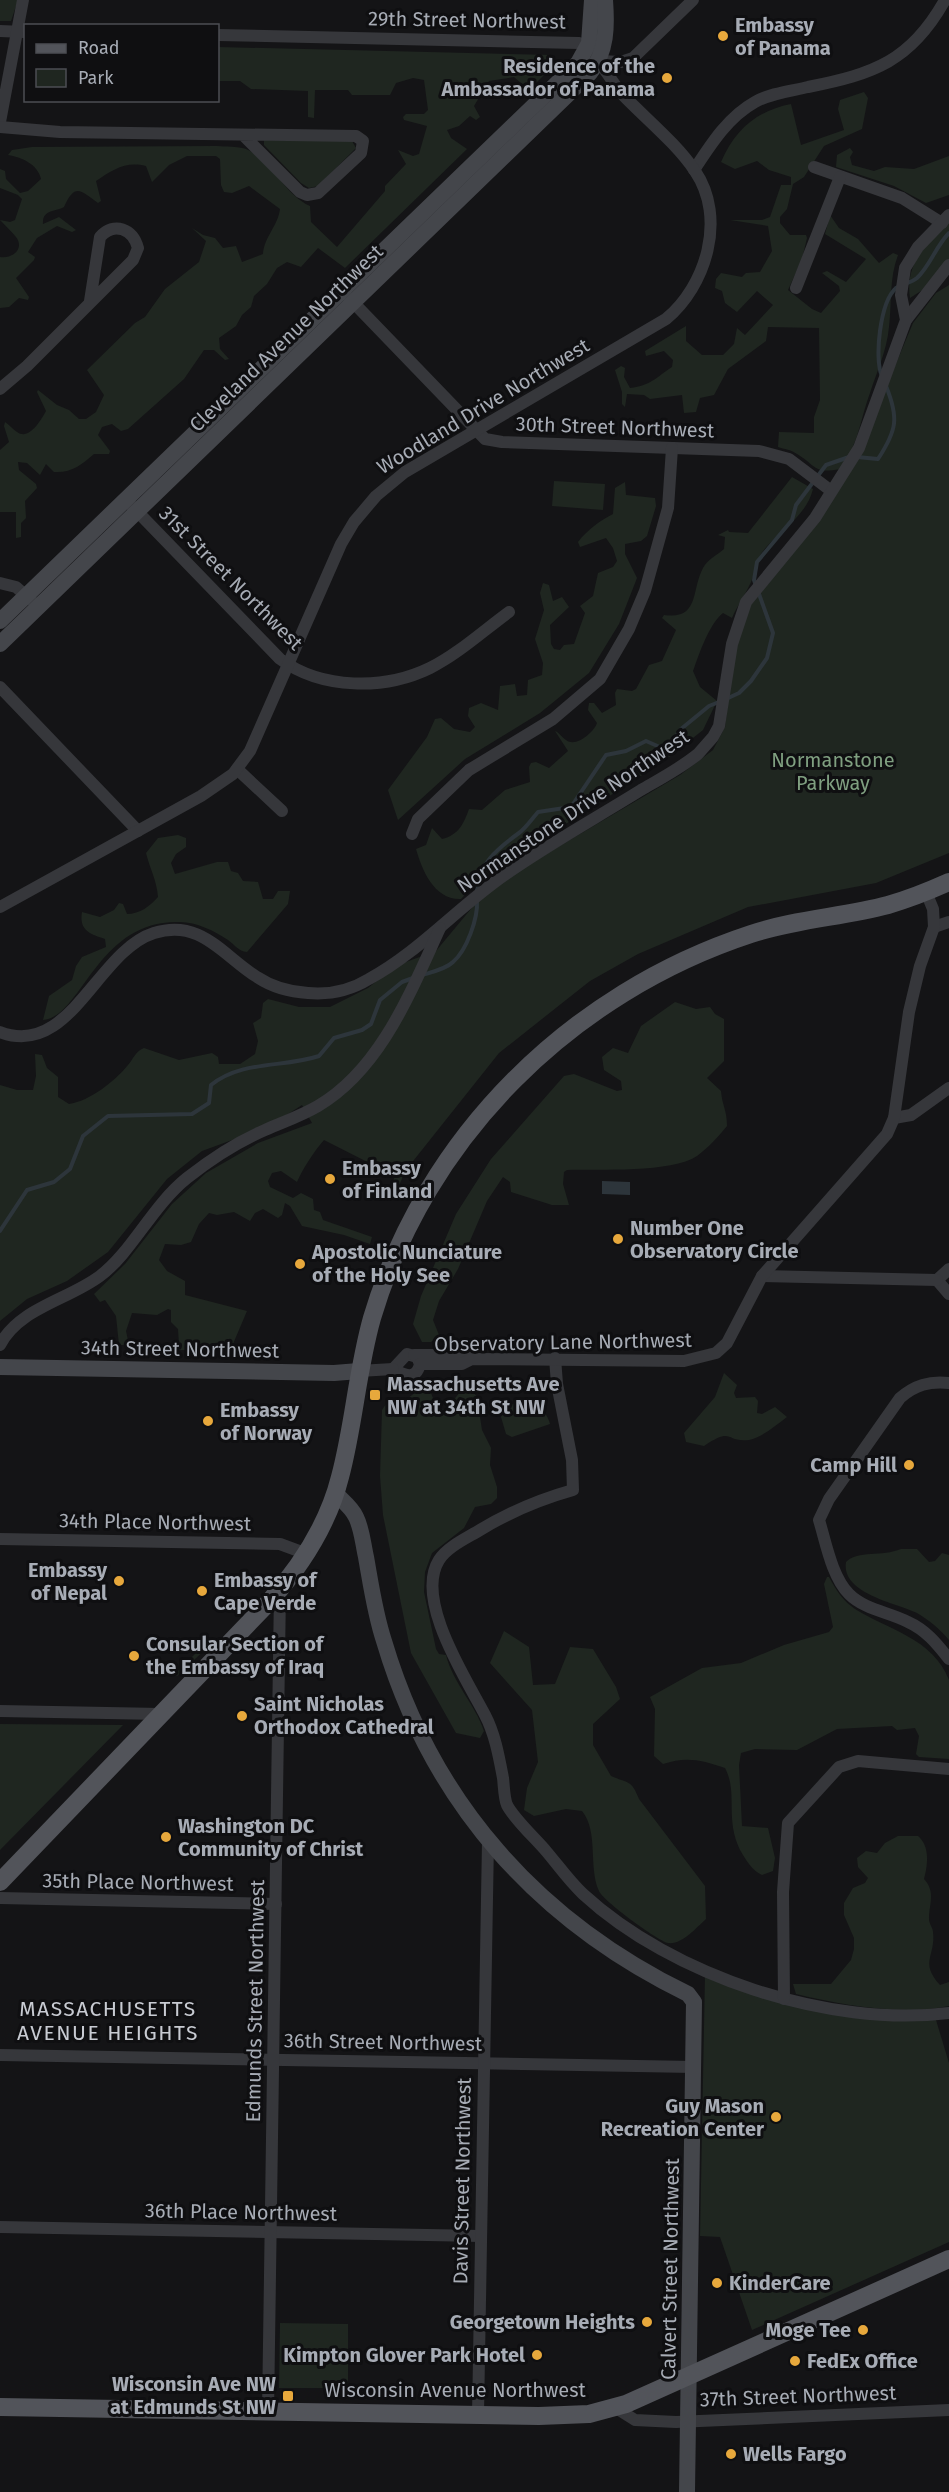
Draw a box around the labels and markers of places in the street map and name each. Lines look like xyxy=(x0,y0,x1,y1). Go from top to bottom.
place label: Embassy of Panama xyxy=(735,13,831,60)
marker: Embassy of Panama xyxy=(716,29,730,43)
place label: Residence of the Ambassador of Panama xyxy=(441,54,655,101)
marker: Residence of the Ambassador of Panama xyxy=(660,71,674,85)
place label: Embassy of Finland xyxy=(342,1156,432,1203)
marker: Embassy of Finland xyxy=(323,1172,337,1186)
place label: Number One Observatory Circle xyxy=(630,1216,798,1263)
marker: Number One Observatory Circle xyxy=(611,1232,625,1246)
place label: Apostolic Nunciature of the Holy See xyxy=(311,1240,502,1287)
marker: Apostolic Nunciature of the Holy See xyxy=(293,1257,307,1271)
place label: Massachusetts Ave NW at 34th St NW xyxy=(387,1372,559,1419)
marker: Massachusetts Ave NW at 34th St NW xyxy=(368,1388,382,1402)
place label: Embassy of Norway xyxy=(220,1398,313,1445)
marker: Embassy of Norway xyxy=(201,1414,215,1428)
place label: Camp Hill xyxy=(810,1453,897,1477)
marker: Camp Hill xyxy=(902,1458,916,1472)
place label: Embassy of Nepal xyxy=(28,1558,108,1605)
place label: Embassy of Cape Verde xyxy=(214,1568,318,1615)
marker: Embassy of Nepal xyxy=(112,1574,126,1588)
marker: Embassy of Cape Verde xyxy=(195,1584,209,1598)
place label: Consular Section of the Embassy of Iraq xyxy=(146,1632,325,1679)
marker: Consular Section of the Embassy of Iraq xyxy=(127,1649,141,1663)
place label: Saint Nicholas Orthodox Cathedral xyxy=(254,1692,434,1739)
marker: Saint Nicholas Orthodox Cathedral xyxy=(235,1709,249,1723)
place label: Washington DC Community of Christ xyxy=(178,1814,364,1861)
marker: Washington DC Community of Christ xyxy=(159,1830,173,1844)
place label: Guy Mason Recreation Center xyxy=(601,2094,765,2141)
marker: Guy Mason Recreation Center xyxy=(769,2110,783,2124)
place label: KinderCare xyxy=(729,2271,831,2295)
marker: KinderCare xyxy=(710,2276,724,2290)
place label: Georgetown Heights xyxy=(450,2310,635,2334)
marker: Georgetown Heights xyxy=(640,2315,654,2329)
place label: Moge Tee xyxy=(765,2318,851,2342)
marker: Moge Tee xyxy=(856,2323,870,2337)
place label: Kimpton Glover Park Hotel xyxy=(283,2343,525,2367)
marker: Kimpton Glover Park Hotel xyxy=(530,2348,544,2362)
place label: FedEx Office xyxy=(807,2349,918,2373)
marker: FedEx Office xyxy=(788,2354,802,2368)
place label: Wisconsin Ave NW at Edmunds St NW xyxy=(110,2372,276,2419)
marker: Wisconsin Ave NW at Edmunds St NW xyxy=(281,2389,295,2403)
place label: Wells Fargo xyxy=(743,2442,847,2466)
marker: Wells Fargo xyxy=(724,2447,738,2461)

